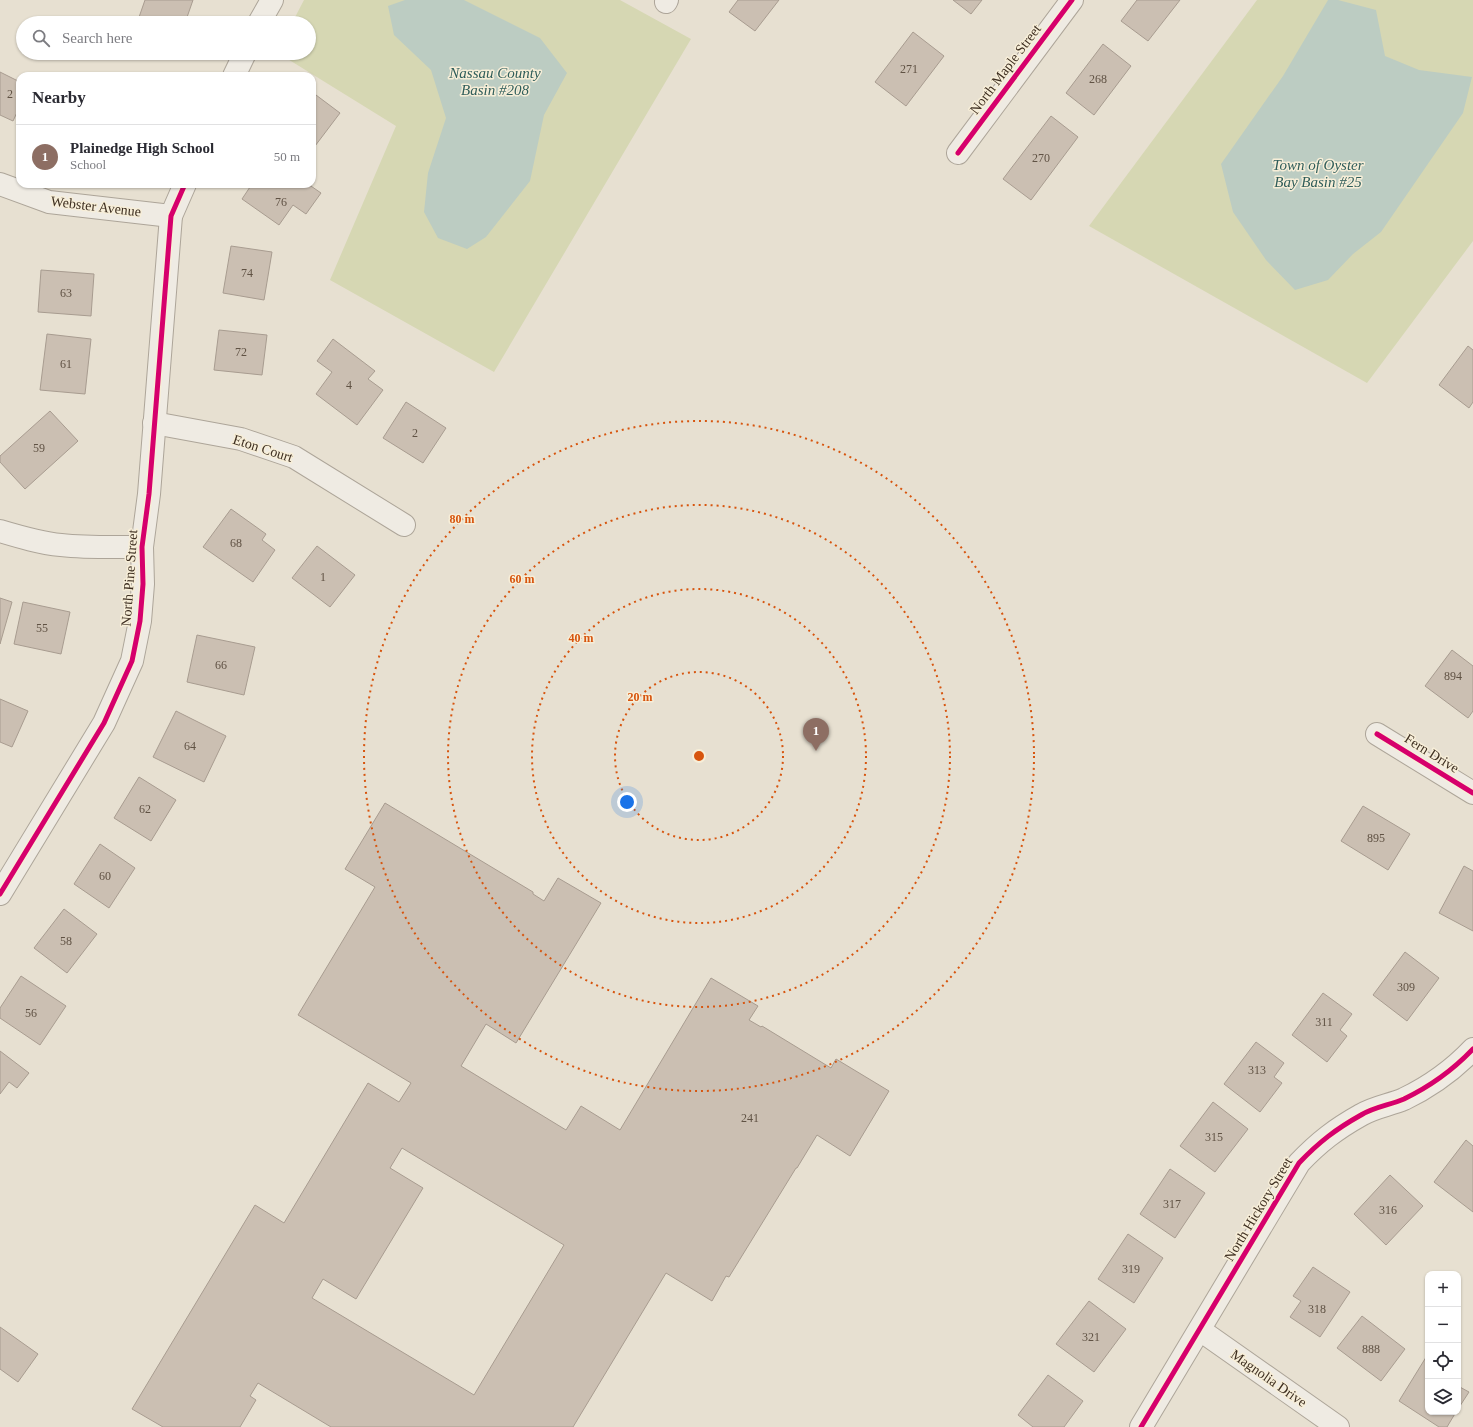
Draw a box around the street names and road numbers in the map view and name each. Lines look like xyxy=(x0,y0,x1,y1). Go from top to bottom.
street label: North Maple Street xyxy=(967,22,1044,117)
street label: Webster Avenue xyxy=(50,194,142,219)
street label: Eton Court xyxy=(231,432,295,465)
street label: North Pine Street xyxy=(119,529,140,627)
street label: Fern Drive xyxy=(1402,731,1462,776)
street label: North Hickory Street xyxy=(1222,1155,1295,1264)
street label: Magnolia Drive xyxy=(1228,1347,1309,1410)

